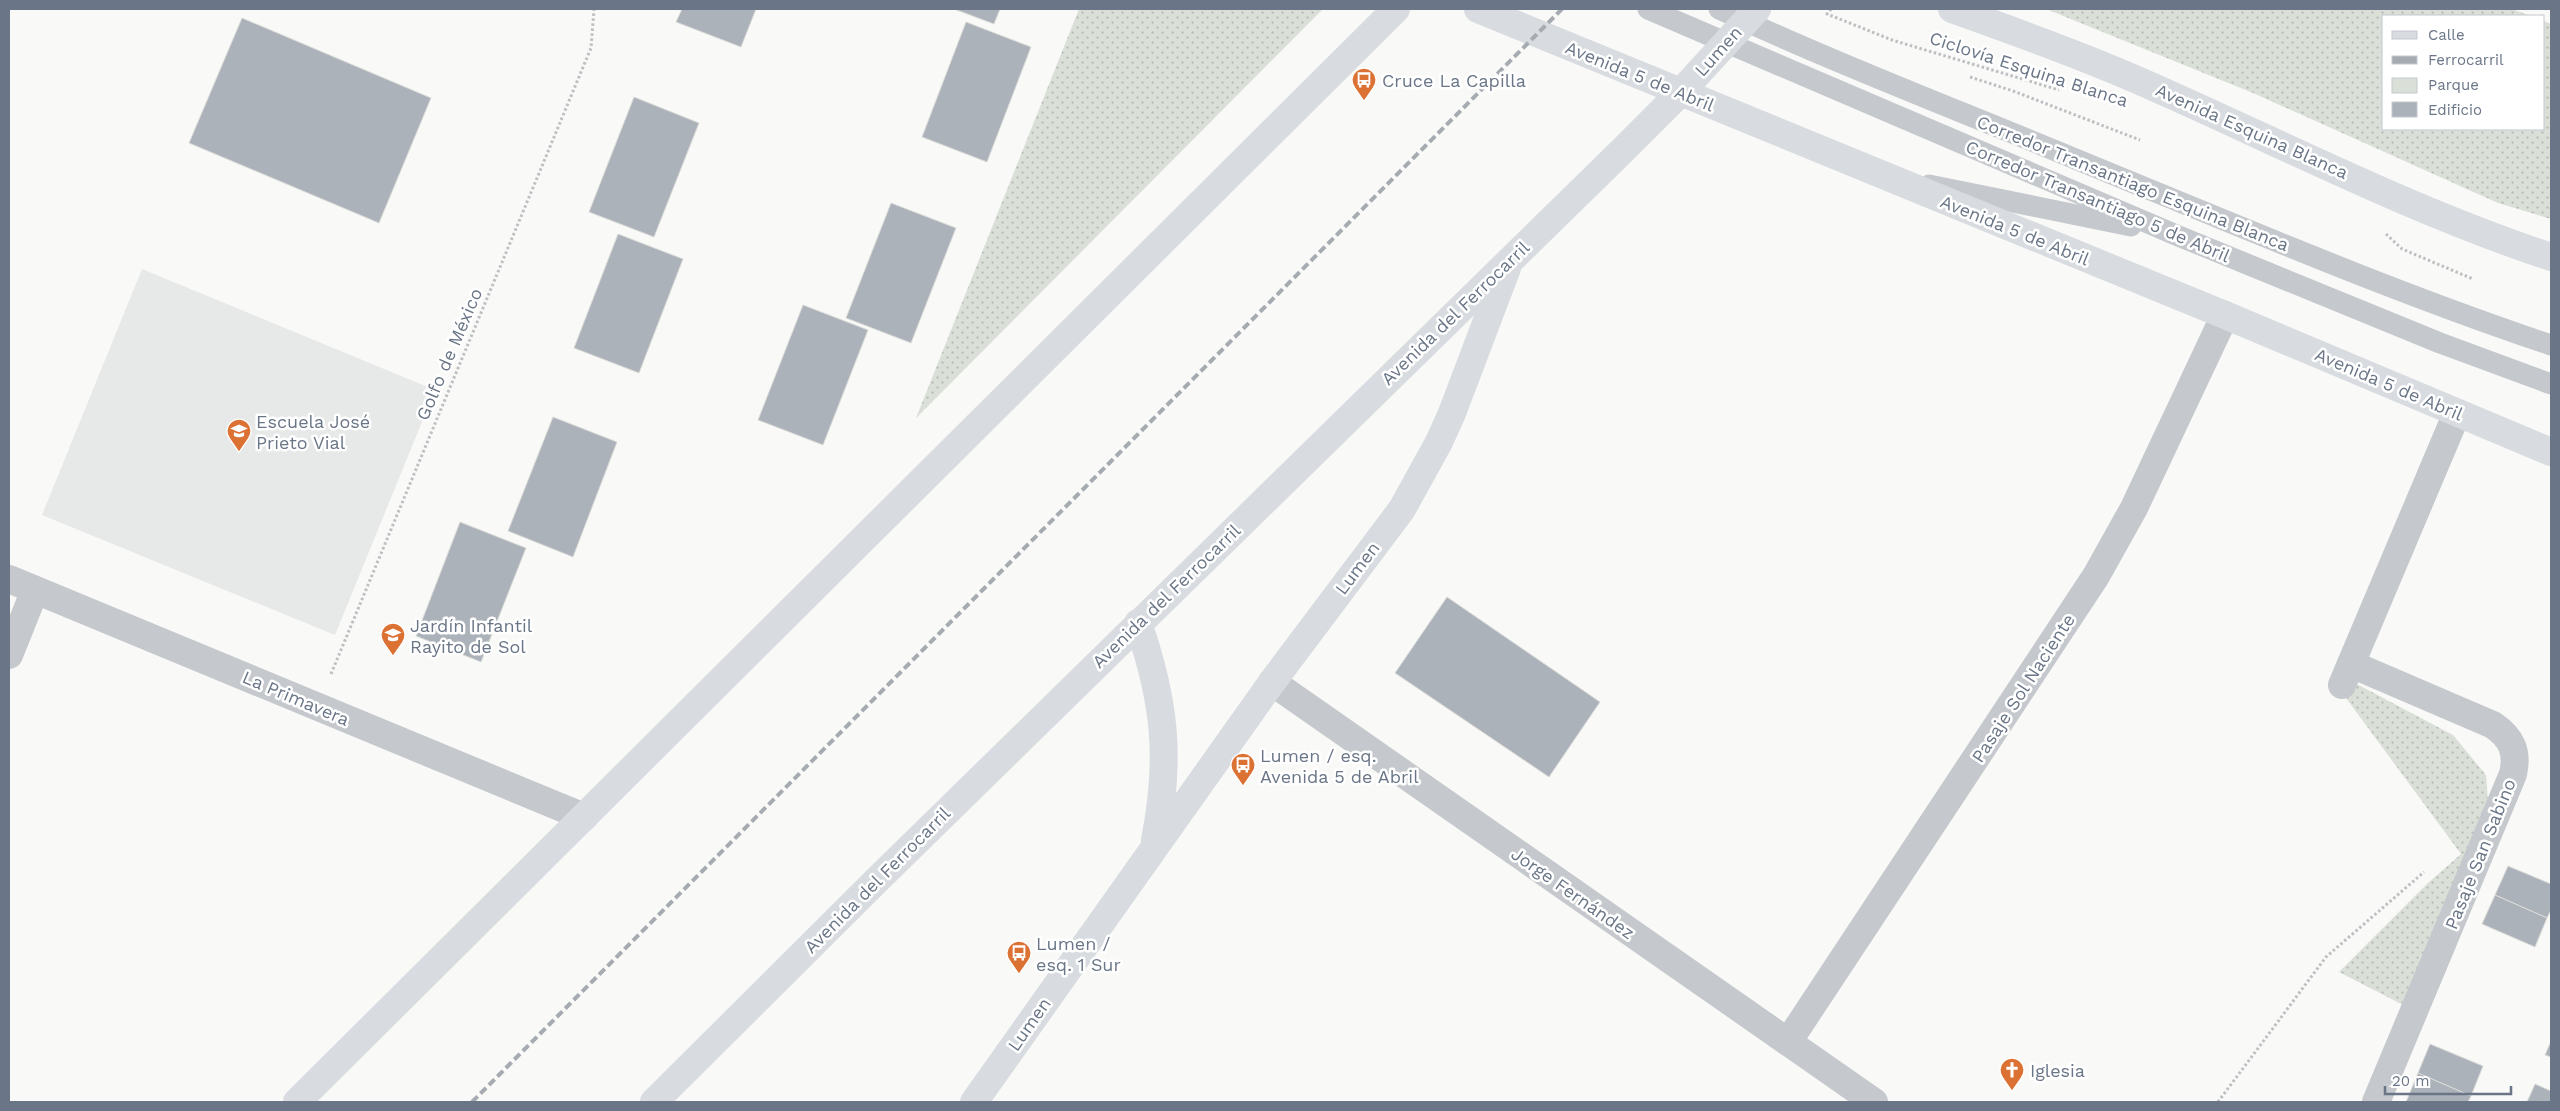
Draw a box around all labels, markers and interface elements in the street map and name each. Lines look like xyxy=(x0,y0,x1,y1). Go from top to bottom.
legend xyxy=(2382,15,2545,130)
street label: Lumen xyxy=(1690,22,1746,80)
text: Calle xyxy=(2428,26,2465,44)
street label: Ciclovía Esquina Blanca xyxy=(1927,27,2131,111)
street label: Avenida 5 de Abril xyxy=(1563,37,1718,116)
text: Ferrocarril xyxy=(2428,51,2504,69)
bus stop icon: Cruce La Capilla xyxy=(1351,67,1377,101)
place label: Cruce La Capilla xyxy=(1382,70,1526,91)
text: Parque xyxy=(2428,76,2479,94)
street label: Avenida Esquina Blanca xyxy=(2153,79,2351,183)
text: Edificio xyxy=(2428,101,2482,119)
street label: Corredor Transantiago Esquina Blanca xyxy=(1974,111,2292,255)
street label: Corredor Transantiago 5 de Abril xyxy=(1963,136,2234,267)
street label: Avenida 5 de Abril xyxy=(1938,191,2093,270)
street label: Avenida del Ferrocarril xyxy=(1377,236,1534,389)
street label: Golfo de México xyxy=(412,285,486,423)
street label: Avenida 5 de Abril xyxy=(2312,343,2467,425)
place label: Escuela José Prieto Vial xyxy=(256,411,370,453)
school or university icon: Escuela José Prieto Vial xyxy=(226,418,252,452)
street label: Avenida del Ferrocarril xyxy=(1088,519,1245,672)
street label: Lumen xyxy=(1330,538,1384,598)
street label: Pasaje Sol Naciente xyxy=(1967,610,2079,766)
place label: Jardín Infantil Rayito de Sol xyxy=(410,615,533,657)
school or university icon: Jardín Infantil Rayito de Sol xyxy=(380,622,406,656)
street label: La Primavera xyxy=(239,666,353,730)
place label: Lumen / esq. Avenida 5 de Abril xyxy=(1260,745,1419,787)
bus stop icon: Lumen / esq. Avenida 5 de Abril xyxy=(1230,752,1256,786)
street label: Pasaje San Sabino xyxy=(2440,776,2520,932)
street label: Avenida del Ferrocarril xyxy=(800,802,955,957)
street label: Jorge Fernández xyxy=(1507,843,1639,943)
place label: Lumen / esq. 1 Sur xyxy=(1036,933,1121,975)
bus stop icon: Lumen / esq. 1 Sur xyxy=(1006,940,1032,974)
street label: Lumen xyxy=(1003,993,1055,1055)
church icon: Iglesia xyxy=(1999,1057,2025,1091)
place label: Iglesia xyxy=(2030,1060,2085,1081)
scale bar xyxy=(2385,1064,2511,1096)
text: 20 m xyxy=(2392,1072,2430,1090)

